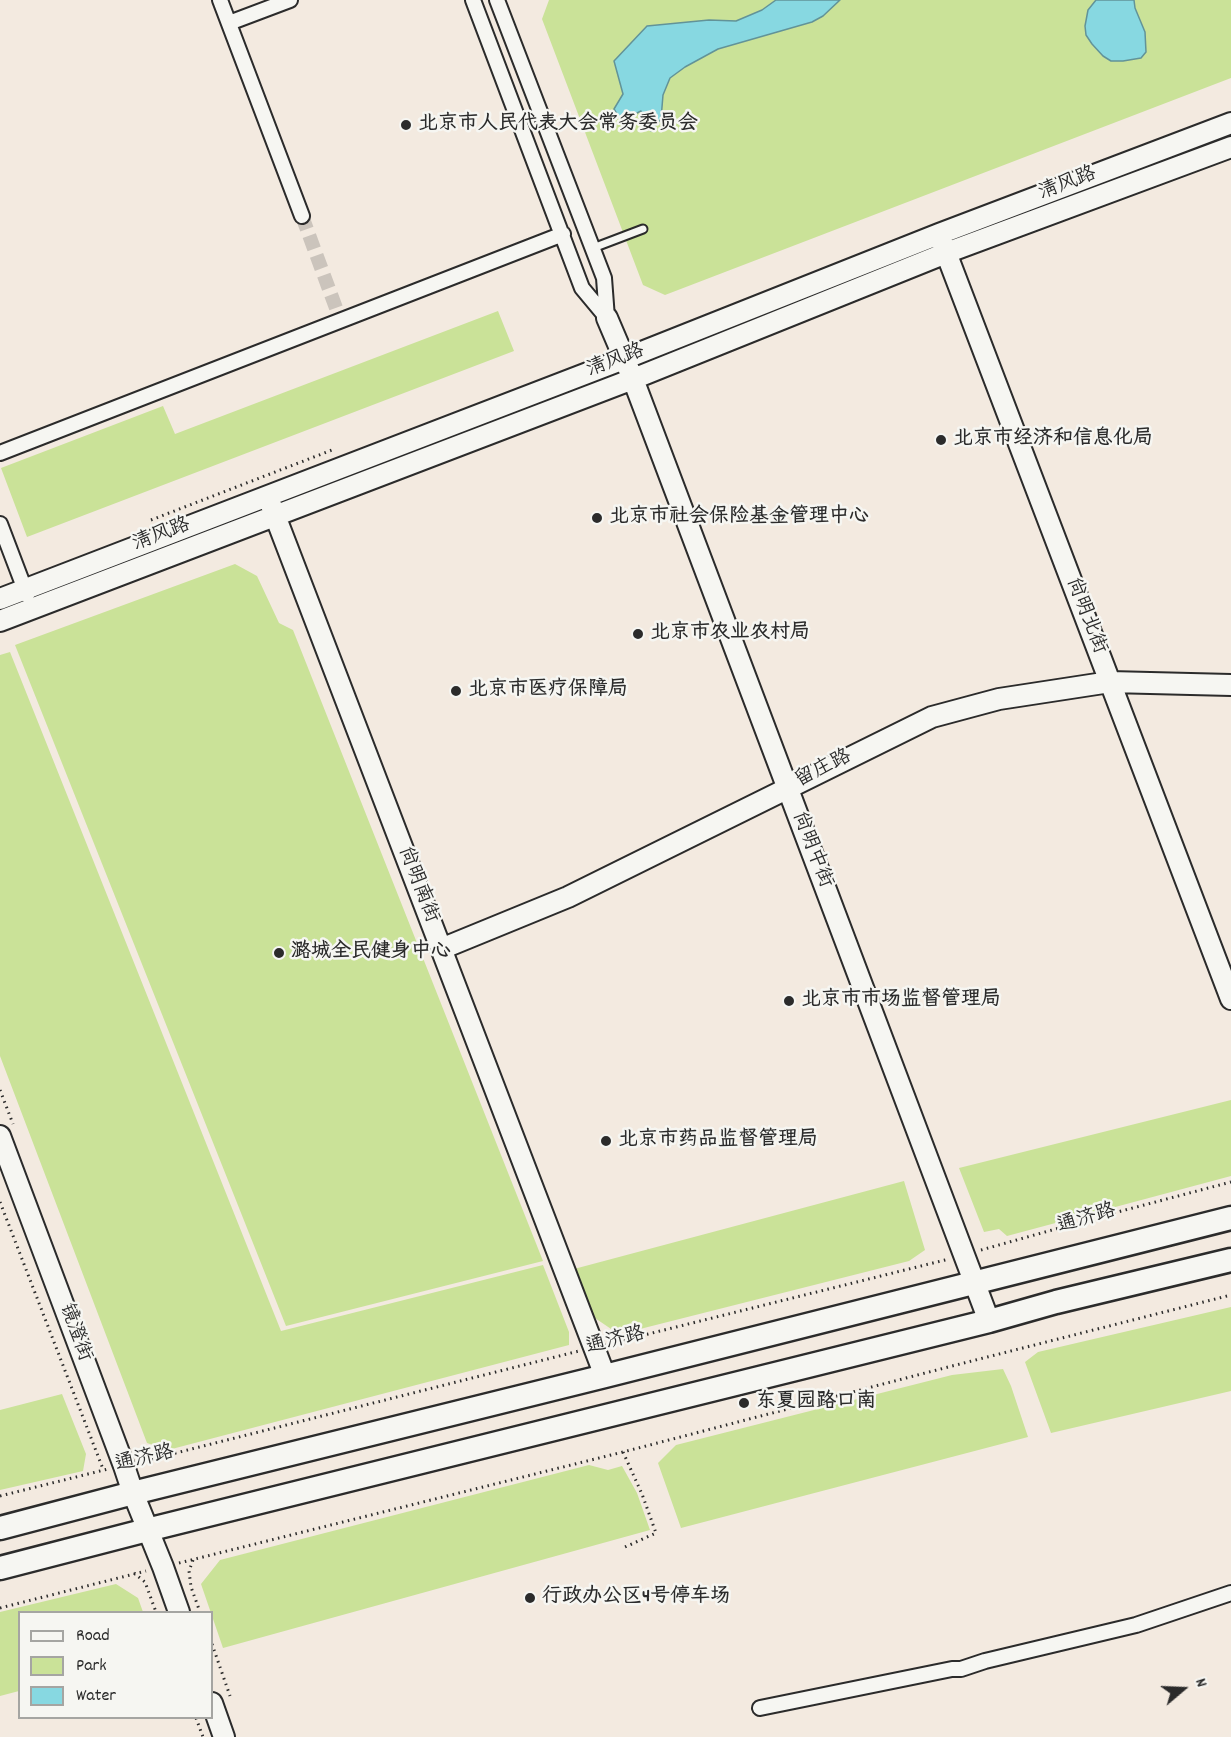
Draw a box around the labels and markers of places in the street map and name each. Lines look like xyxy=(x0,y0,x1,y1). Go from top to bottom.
place label: 北京市人民代表大会常务委员会 xyxy=(418,113,698,137)
marker: 北京市人民代表大会常务委员会 xyxy=(399,118,413,132)
place label: 北京市经济和信息化局 xyxy=(953,428,1153,452)
marker: 北京市经济和信息化局 xyxy=(934,433,948,447)
place label: 北京市社会保险基金管理中心 xyxy=(609,506,869,530)
marker: 北京市社会保险基金管理中心 xyxy=(590,511,604,525)
place label: 北京市农业农村局 xyxy=(650,622,810,646)
marker: 北京市农业农村局 xyxy=(631,627,645,641)
place label: 北京市医疗保障局 xyxy=(468,679,628,703)
marker: 北京市医疗保障局 xyxy=(449,684,463,698)
place label: 潞城全民健身中心 xyxy=(291,941,451,965)
marker: 潞城全民健身中心 xyxy=(272,946,286,960)
place label: 北京市市场监督管理局 xyxy=(801,989,1001,1013)
marker: 北京市市场监督管理局 xyxy=(782,994,796,1008)
place label: 北京市药品监督管理局 xyxy=(618,1129,818,1153)
marker: 北京市药品监督管理局 xyxy=(599,1134,613,1148)
place label: 东夏园路口南 xyxy=(756,1391,876,1415)
marker: 东夏园路口南 xyxy=(737,1396,751,1410)
place label: 行政办公区4号停车场 xyxy=(542,1586,730,1610)
marker: 行政办公区4号停车场 xyxy=(523,1591,537,1605)

